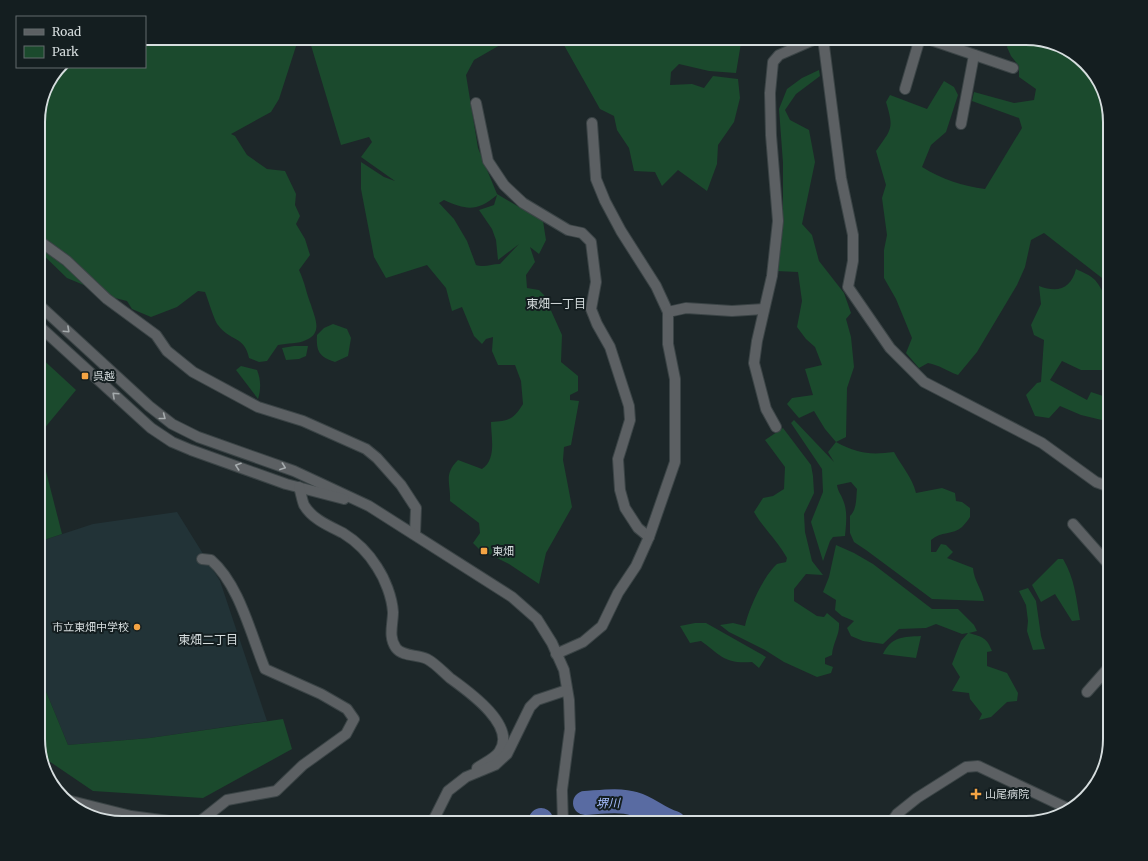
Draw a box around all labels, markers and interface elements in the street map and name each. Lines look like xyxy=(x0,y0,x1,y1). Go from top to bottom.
legend xyxy=(16,16,146,68)
text: Road xyxy=(52,24,81,39)
text: Park xyxy=(52,44,79,59)
district label: 東畑一丁目 xyxy=(526,296,586,311)
one-way arrow xyxy=(62,326,70,333)
place label: 呉越 xyxy=(93,369,115,383)
marker: 呉越 xyxy=(80,371,90,381)
one-way arrow xyxy=(112,392,120,400)
one-way arrow xyxy=(159,413,166,420)
one-way arrow xyxy=(279,462,286,471)
one-way arrow xyxy=(234,463,241,471)
place label: 東畑 xyxy=(492,544,514,558)
marker: 東畑 xyxy=(479,546,489,556)
place label: 市立東畑中学校 xyxy=(52,620,129,634)
marker: 市立東畑中学校 xyxy=(132,622,142,632)
district label: 東畑二丁目 xyxy=(178,632,238,647)
place label: 山尾病院 xyxy=(985,787,1029,801)
marker: 山尾病院 xyxy=(970,788,982,800)
water label: 堺川 xyxy=(596,795,622,811)

